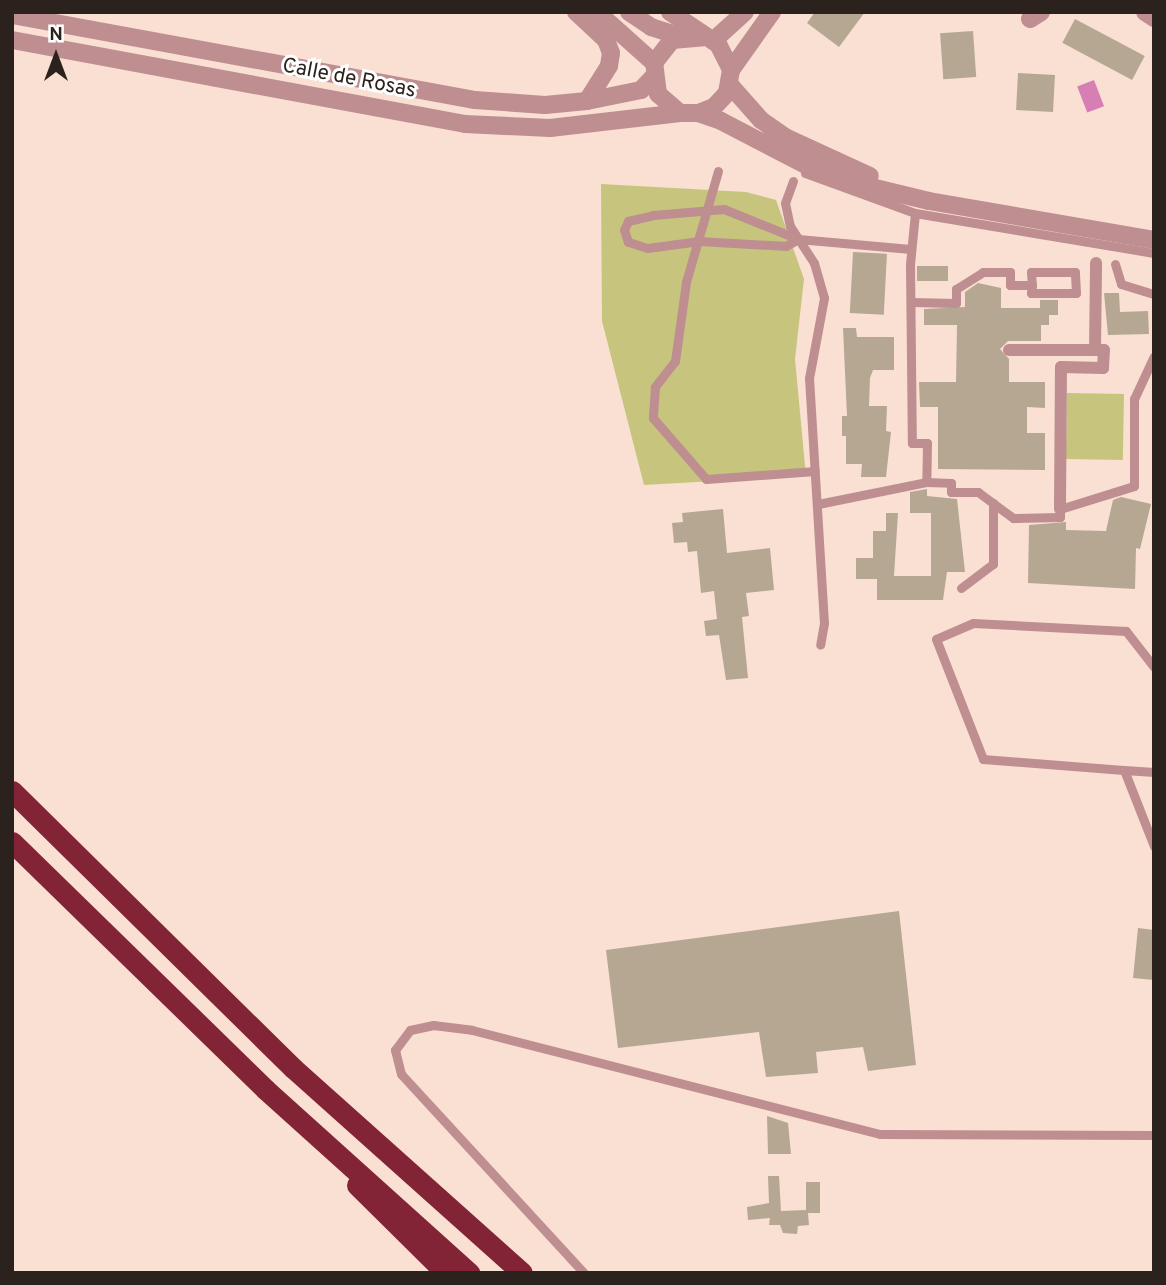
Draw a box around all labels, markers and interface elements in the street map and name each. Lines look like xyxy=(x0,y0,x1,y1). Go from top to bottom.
north arrow xyxy=(21,21,91,91)
text: N xyxy=(49,23,63,47)
street label: Calle de Rosas xyxy=(280,54,418,104)

